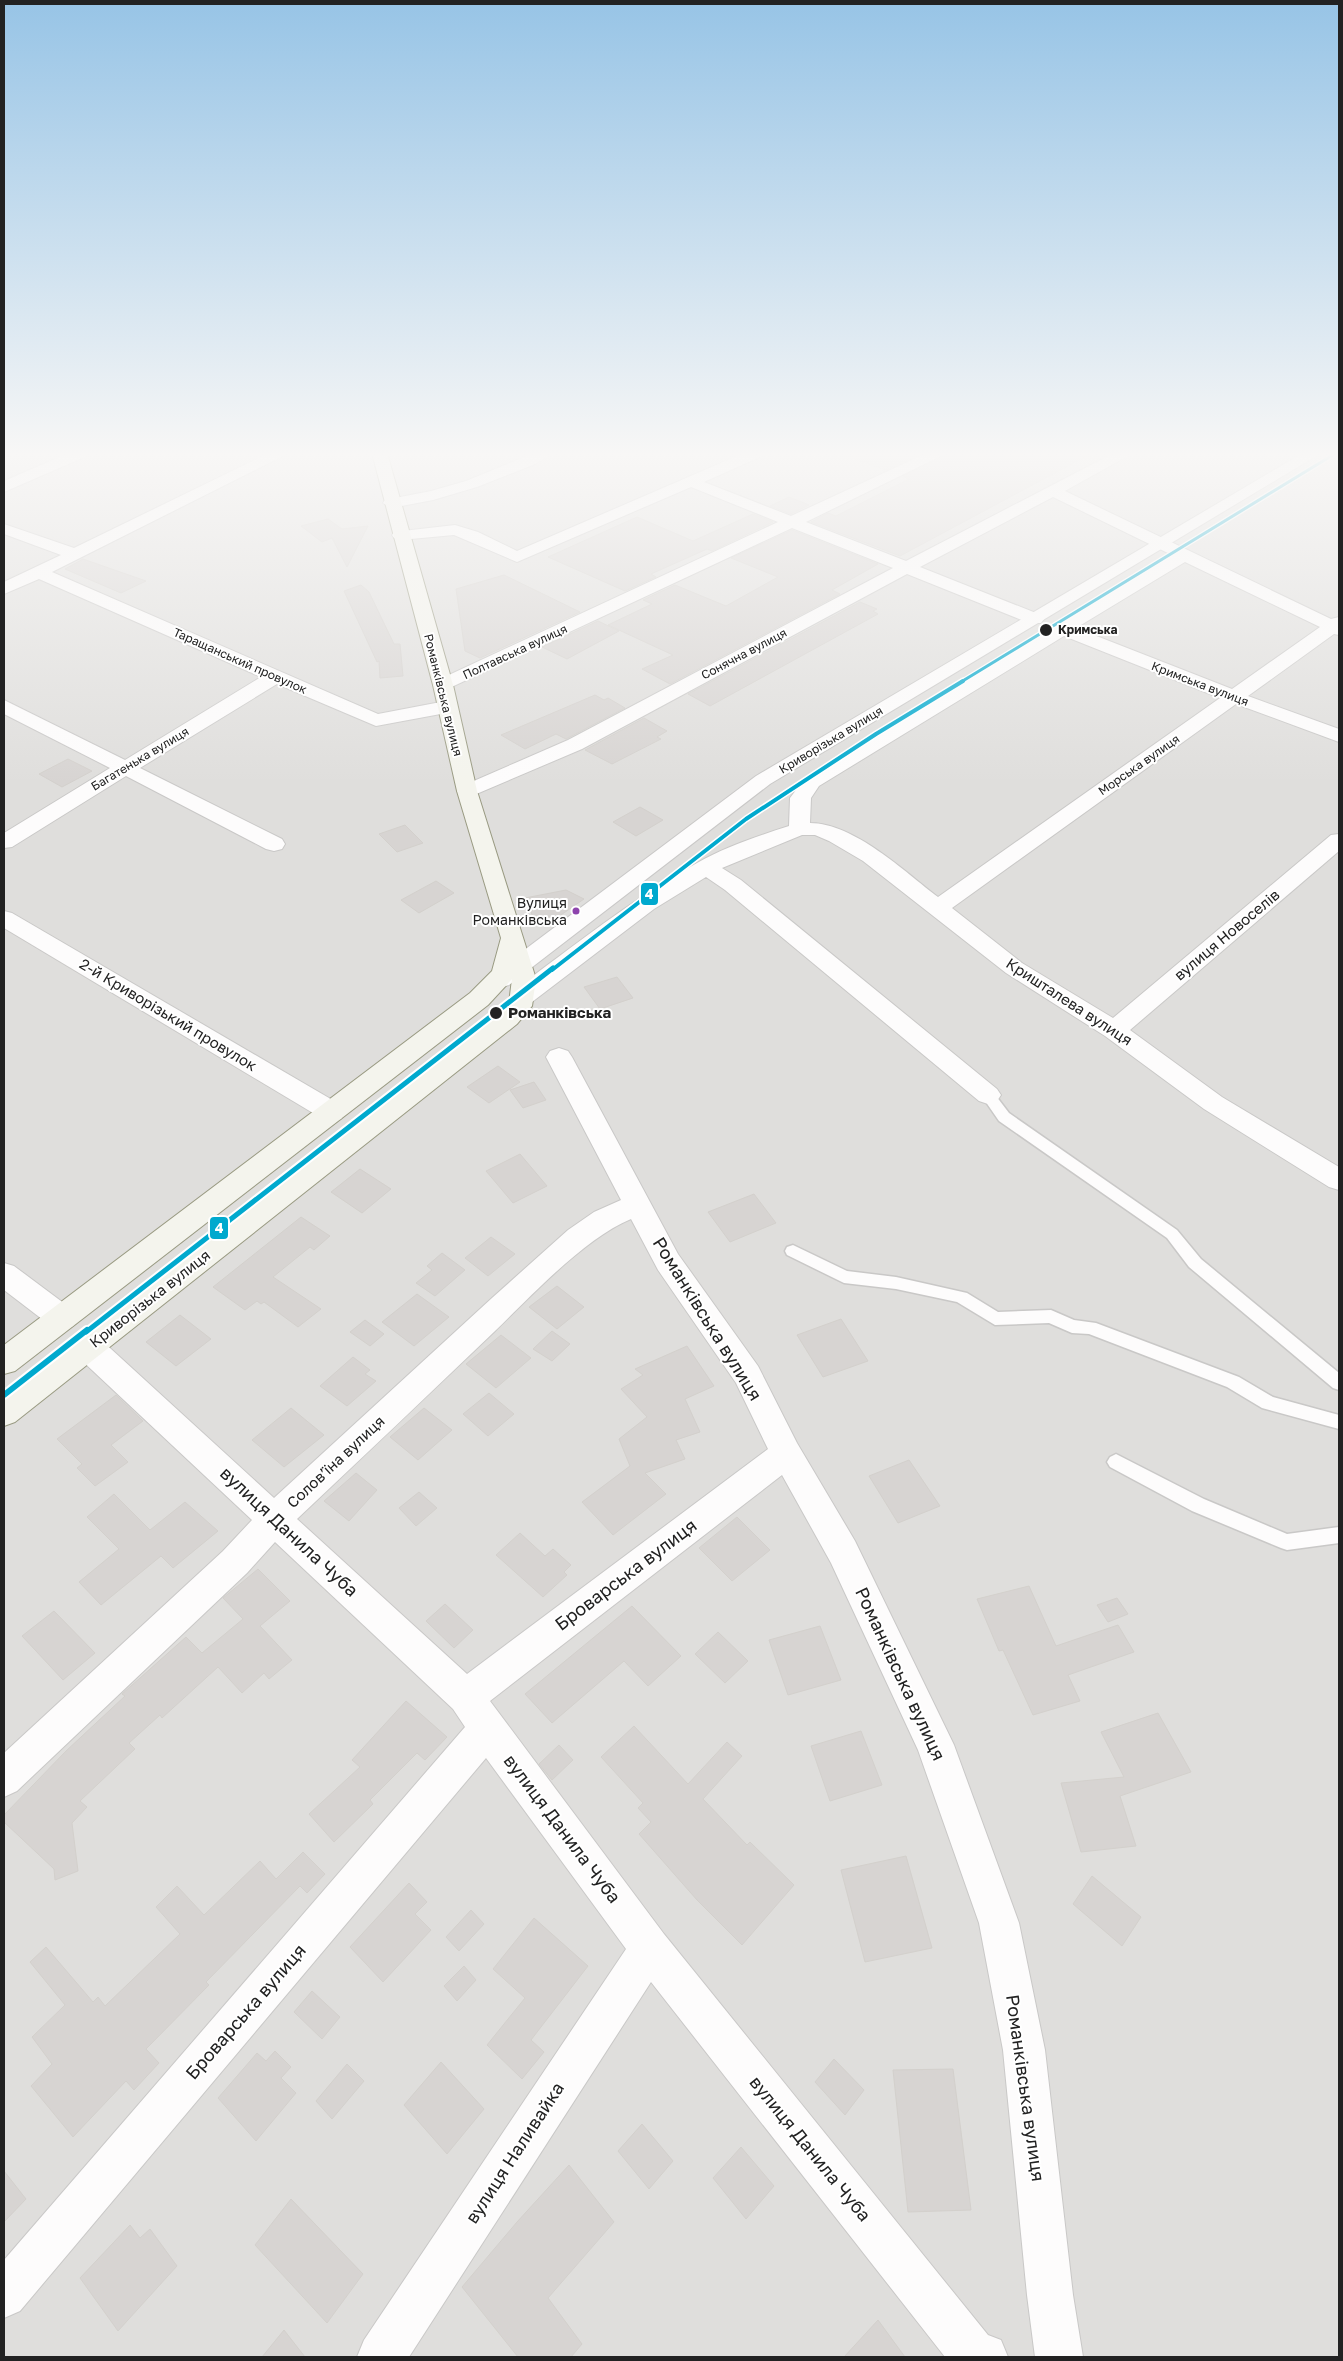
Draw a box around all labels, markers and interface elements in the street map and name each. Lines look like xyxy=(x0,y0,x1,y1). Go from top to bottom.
street label: Полтавська вулиця xyxy=(460,621,569,682)
marker: Кримська xyxy=(1038,622,1054,638)
place label: Кримська xyxy=(1058,622,1118,637)
street label: Таращанський провулок xyxy=(171,624,310,697)
street label: Сонячна вулиця xyxy=(698,625,789,682)
street label: Романківська вулиця xyxy=(421,632,466,758)
street label: Кримська вулиця xyxy=(1149,658,1251,709)
street label: Криворізька вулиця xyxy=(776,703,885,777)
street label: Багатенька вулиця xyxy=(88,723,191,794)
street label: Морська вулиця xyxy=(1095,731,1182,798)
line badge: 4 xyxy=(640,882,659,906)
text: 4 xyxy=(645,885,654,902)
street label: вулиця Новоселів xyxy=(1170,885,1283,983)
place label: Вулиця Романківська xyxy=(473,894,567,928)
marker: Вулиця Романківська xyxy=(571,906,581,916)
street label: 2-й Криворізький провулок xyxy=(77,954,261,1074)
street label: Кришталева вулиця xyxy=(1003,954,1136,1049)
place label: Романківська xyxy=(508,1003,611,1021)
marker: Романківська xyxy=(488,1005,504,1021)
line badge: 4 xyxy=(209,1216,229,1240)
text: 4 xyxy=(215,1219,224,1236)
street label: Романківська вулиця xyxy=(649,1233,767,1404)
street label: Криворізька вулиця xyxy=(85,1245,213,1351)
street label: Соловʼїна вулиця xyxy=(283,1411,388,1511)
street label: вулиця Данила Чуба xyxy=(216,1462,363,1601)
street label: Броварська вулиця xyxy=(550,1514,701,1635)
street label: Романківська вулиця xyxy=(851,1583,951,1764)
street label: вулиця Данила Чуба xyxy=(500,1750,626,1907)
street label: Броварська вулиця xyxy=(181,1939,310,2083)
street label: Романківська вулиця xyxy=(1002,1993,1050,2183)
street label: вулиця Данила Чуба xyxy=(745,2071,876,2225)
street label: вулиця Наливайка xyxy=(460,2078,568,2227)

